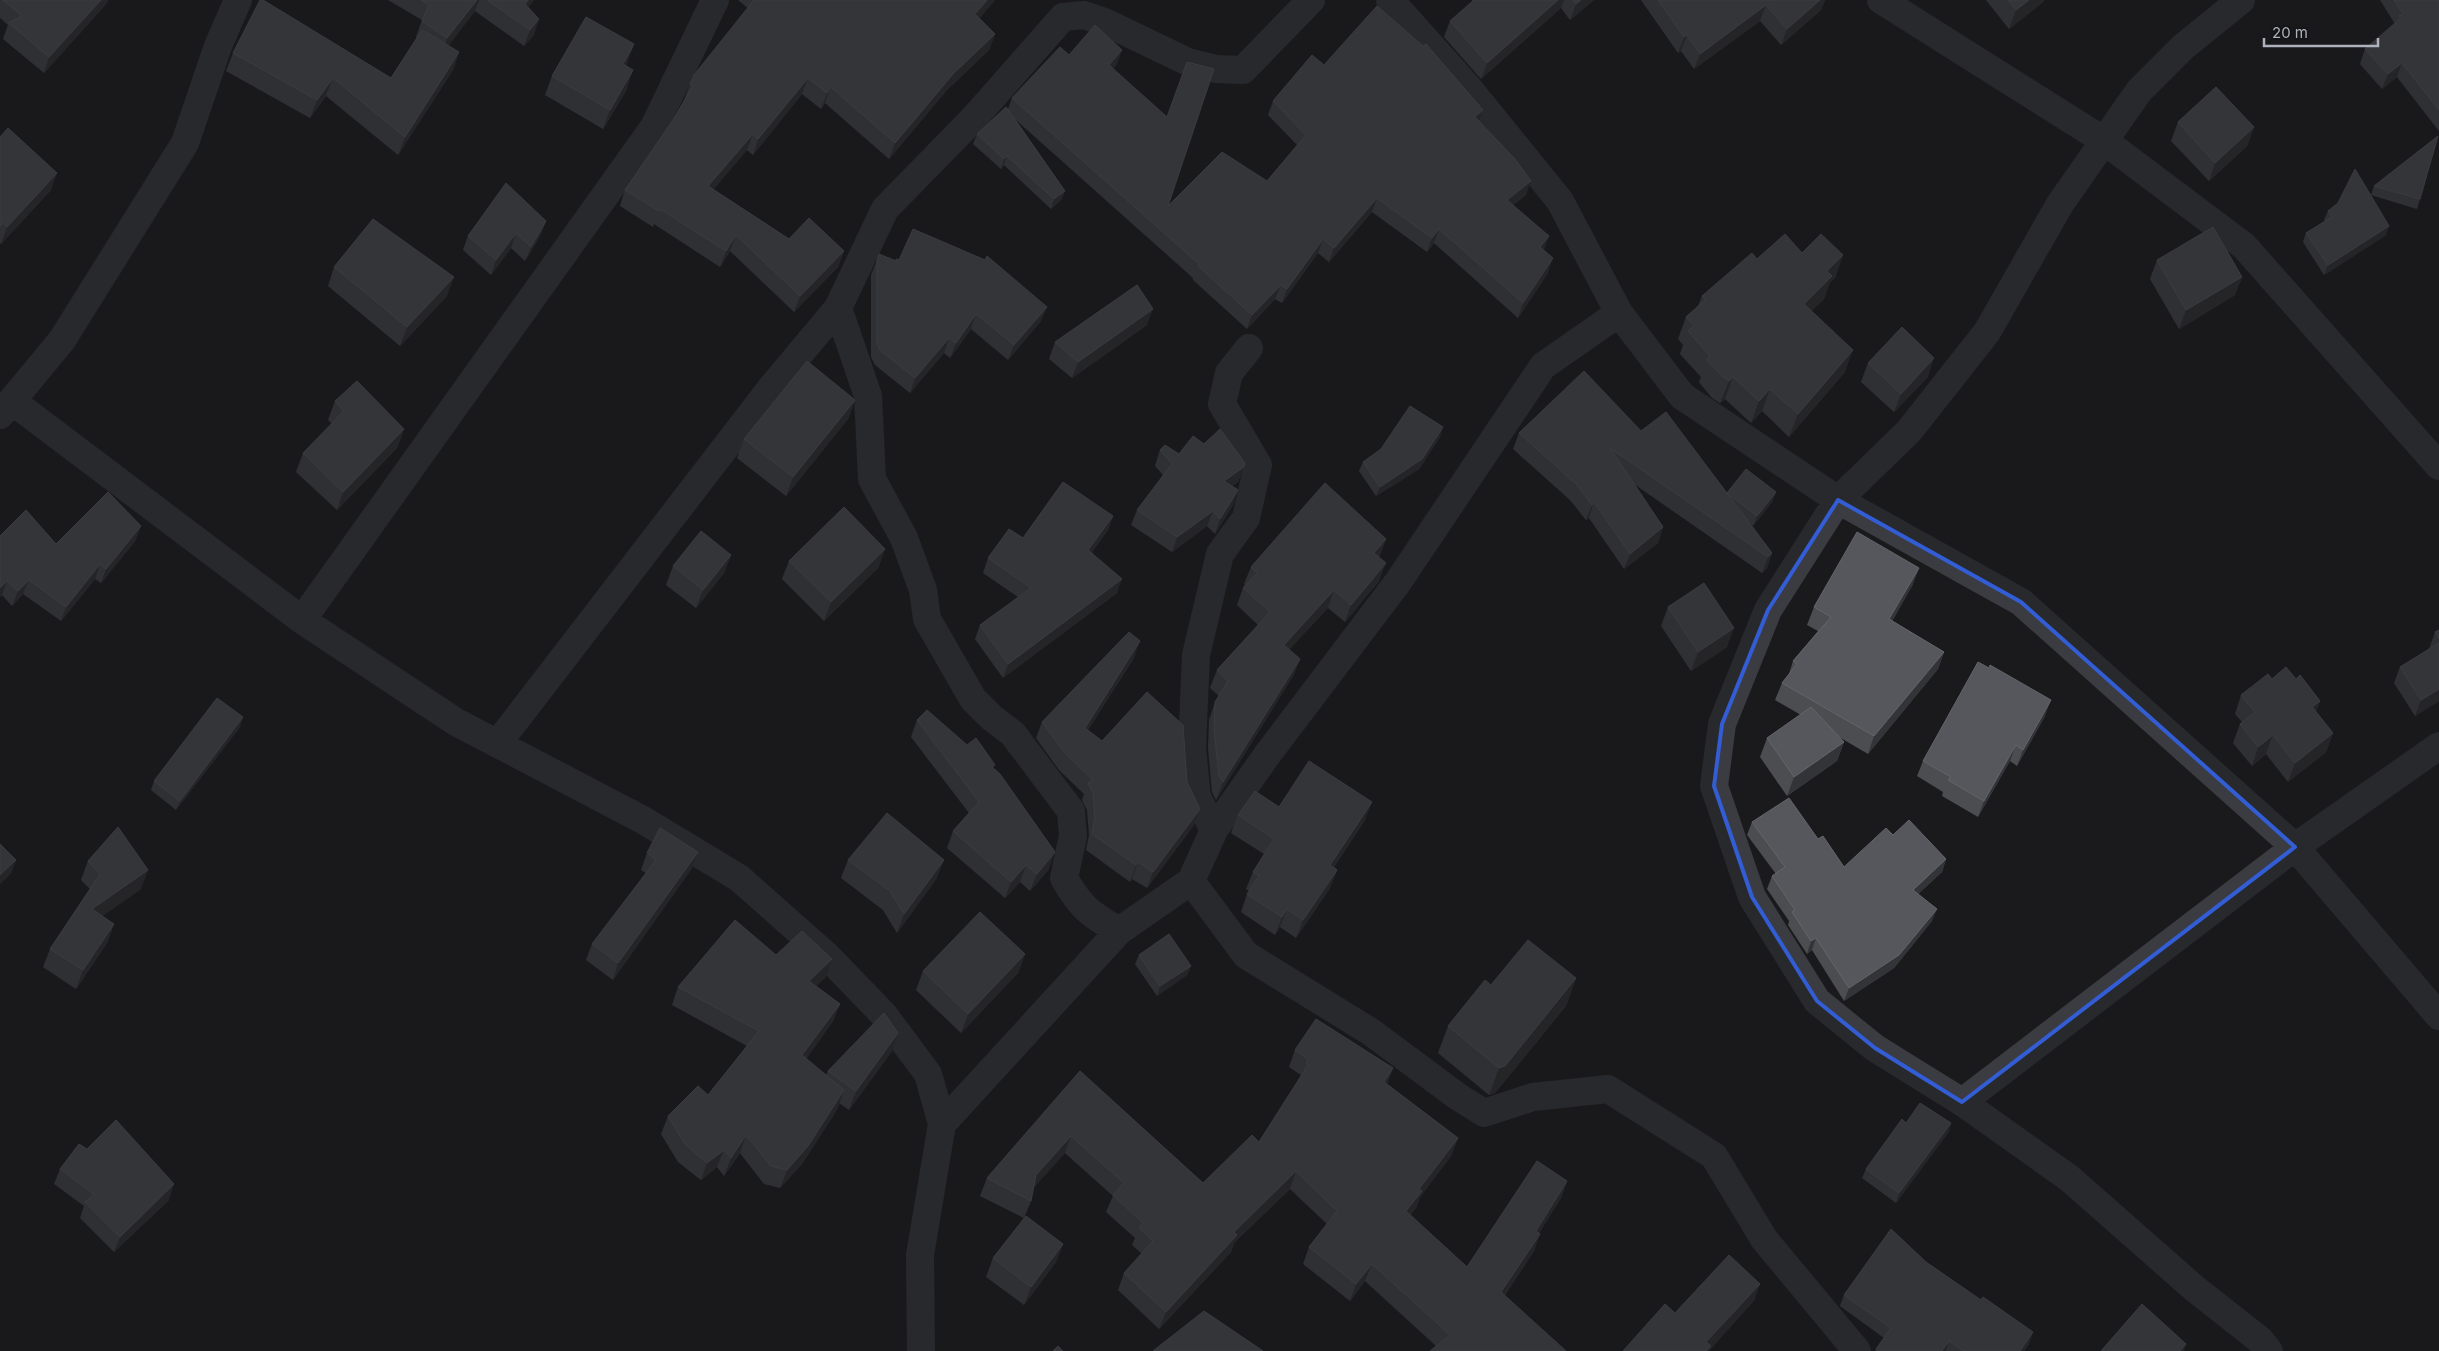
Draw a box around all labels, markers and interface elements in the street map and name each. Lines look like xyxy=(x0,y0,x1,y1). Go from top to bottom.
scale bar xyxy=(2264,15,2378,47)
text: 20 m xyxy=(2272,23,2308,42)

